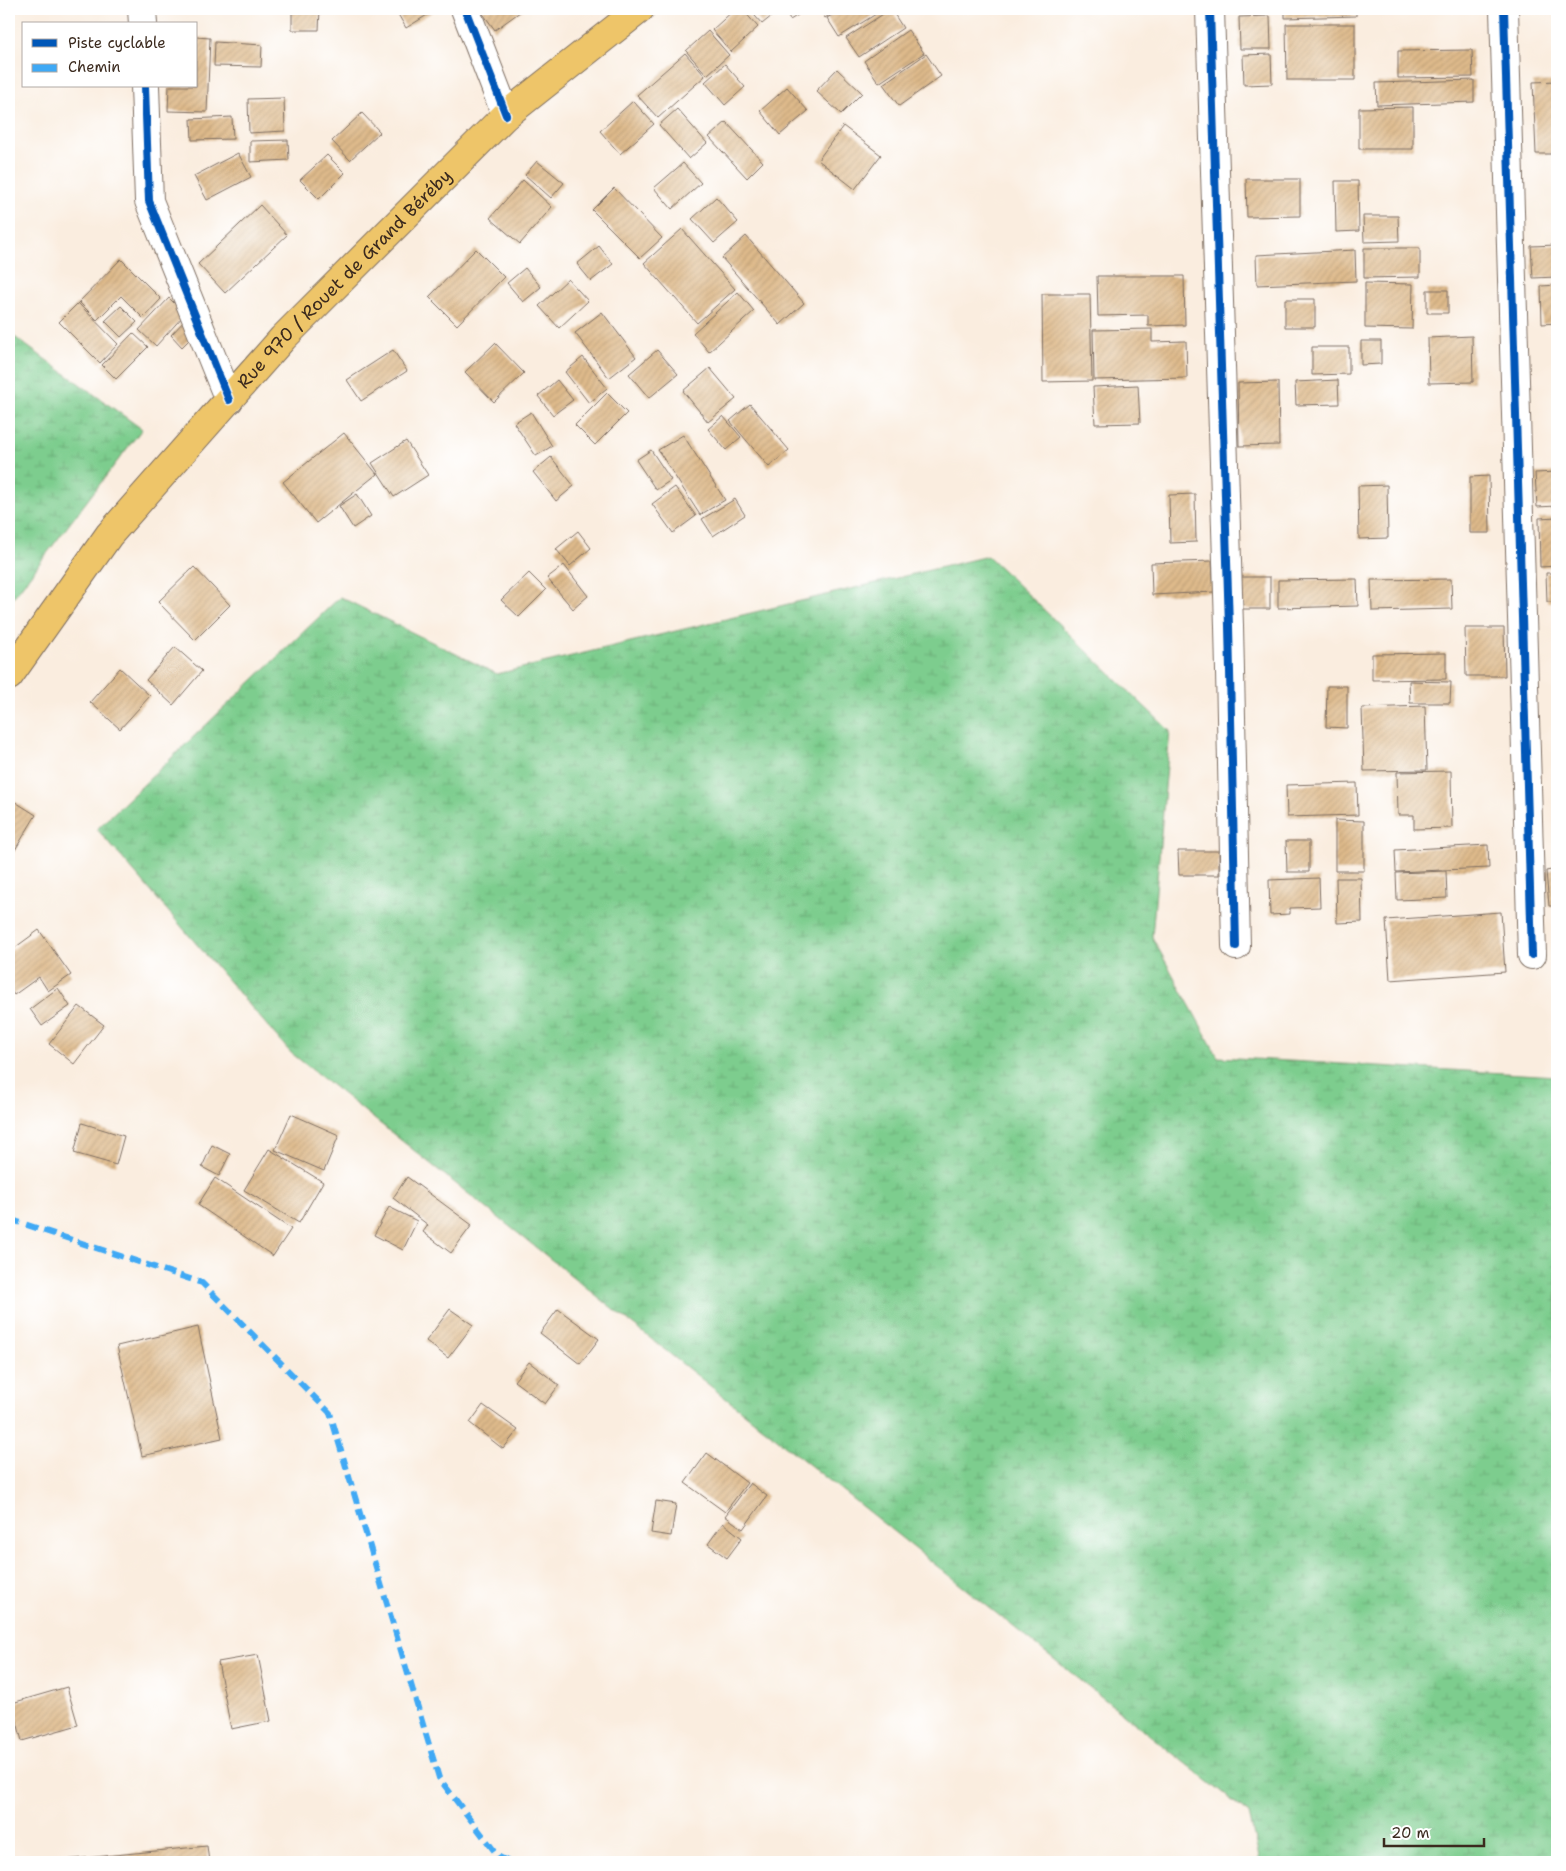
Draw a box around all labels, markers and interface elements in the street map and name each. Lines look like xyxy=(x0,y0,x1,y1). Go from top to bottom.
legend xyxy=(22,22,198,88)
text: Piste cyclable xyxy=(68,33,166,53)
text: Chemin xyxy=(68,57,121,77)
street label: Rue 970 / Rouet de Grand Béréby xyxy=(232,164,457,394)
scale bar xyxy=(1384,1816,1484,1848)
text: 20 m xyxy=(1391,1823,1430,1843)

